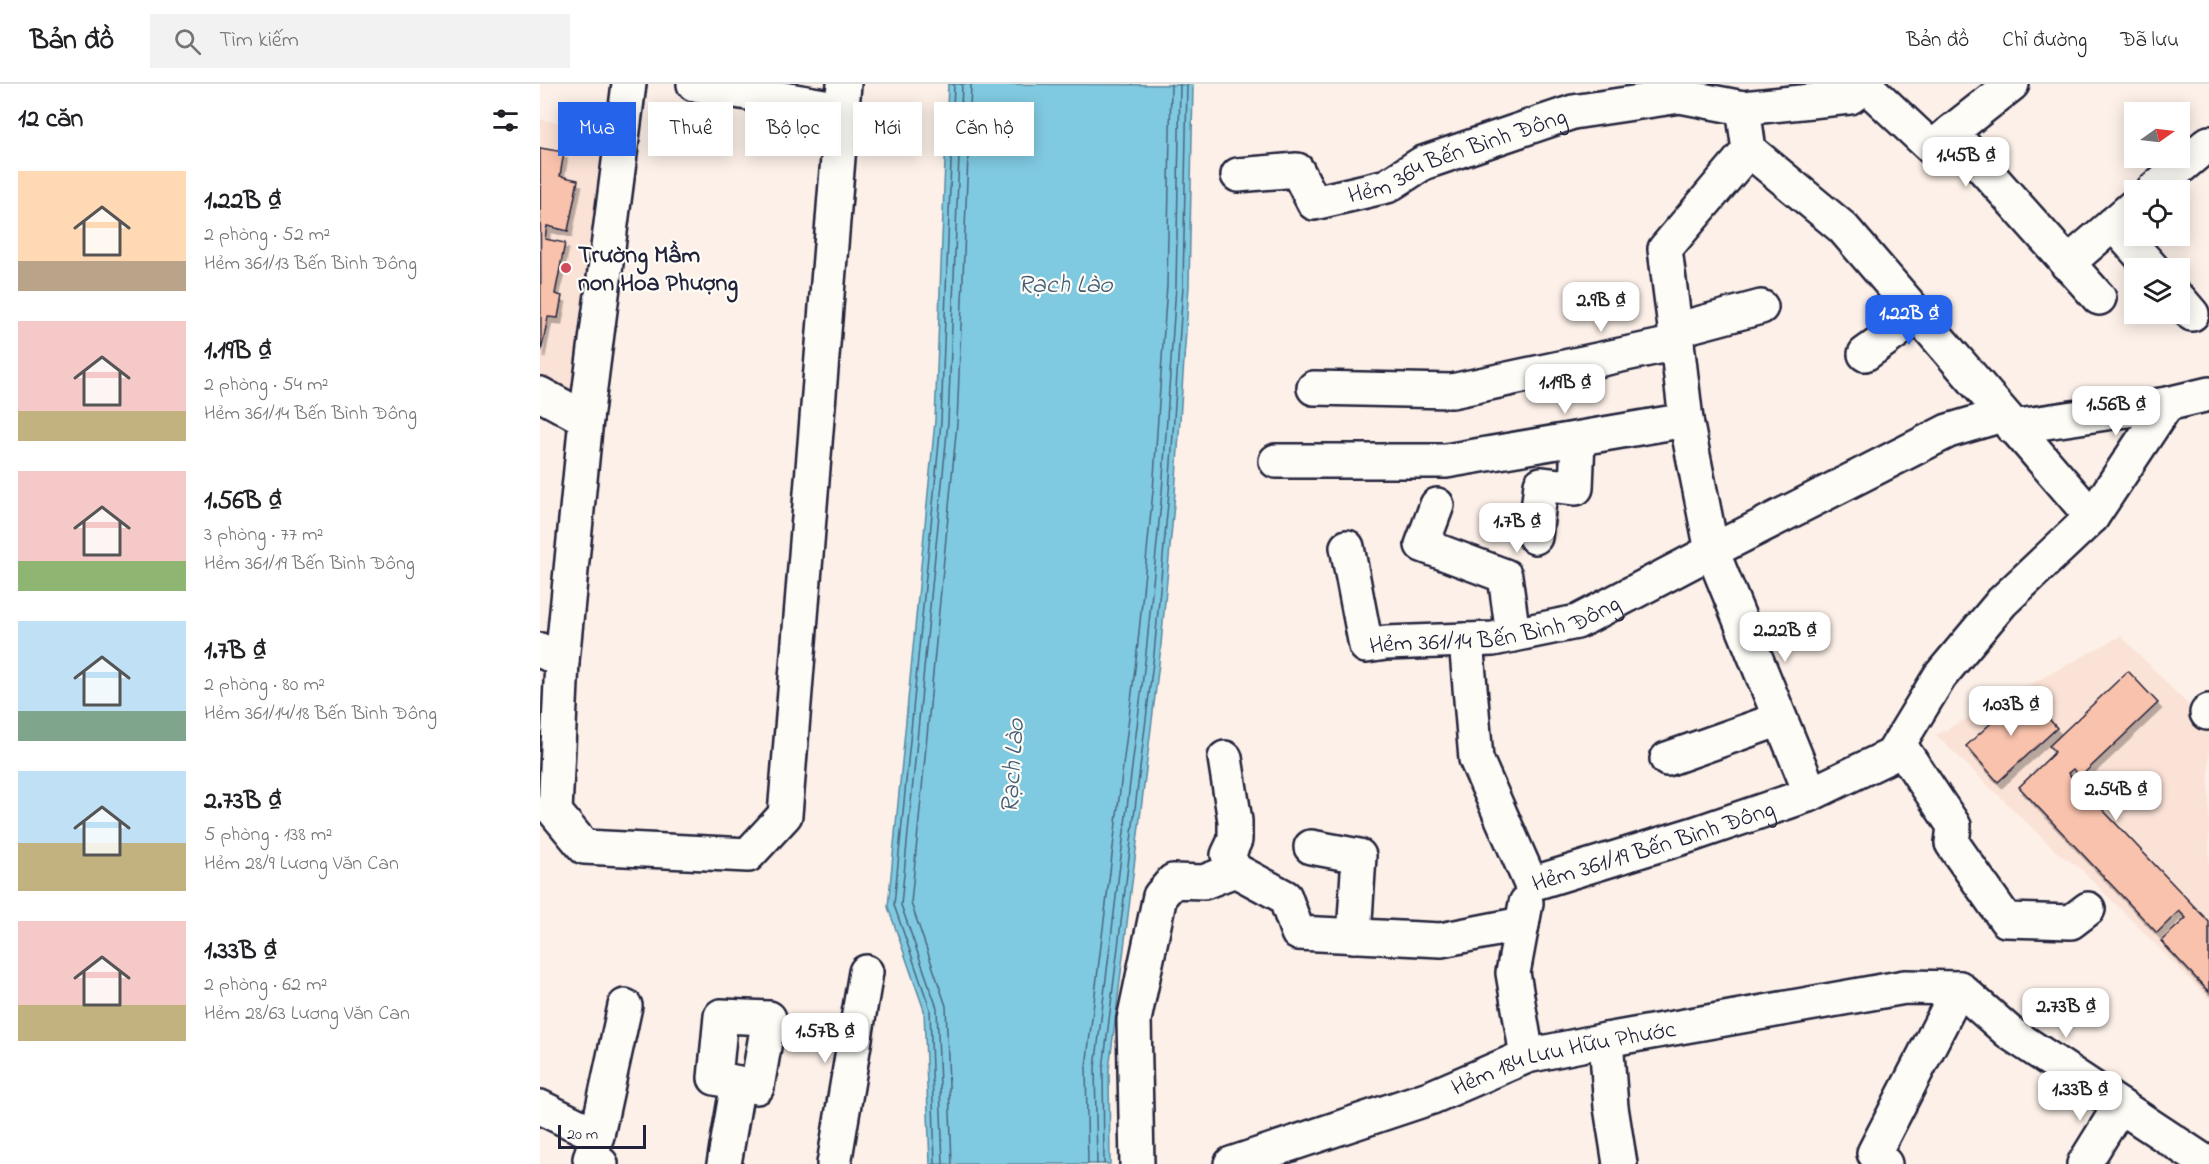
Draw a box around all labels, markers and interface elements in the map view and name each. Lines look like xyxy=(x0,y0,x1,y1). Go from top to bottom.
search box xyxy=(150,14,570,68)
text: Bản đồ xyxy=(30,21,114,62)
icon: search xyxy=(171,25,204,58)
text: Tìm kiếm xyxy=(219,25,299,57)
text: Bản đồ xyxy=(1906,26,1969,56)
text: Chỉ đường xyxy=(2002,26,2087,56)
text: Đã lưu xyxy=(2120,26,2179,56)
street label: Hẻm 364 Bến Bình Đông xyxy=(1345,100,1572,215)
text: 12 căn xyxy=(18,101,83,139)
chip: Mua xyxy=(558,102,636,156)
chip: Thuê xyxy=(648,102,733,156)
chip: Bộ lọc xyxy=(745,102,841,156)
chip: Mới xyxy=(853,102,922,156)
chip: Căn hộ xyxy=(934,102,1034,156)
north arrow xyxy=(2124,102,2190,168)
map controls xyxy=(2124,102,2190,324)
icon: filters xyxy=(489,104,522,137)
pin: 1.45B ₫ xyxy=(1911,137,2021,188)
text: 1.45B ₫ xyxy=(1936,142,1996,171)
button: locate xyxy=(2124,180,2190,246)
text: 1.22B ₫ xyxy=(204,183,281,221)
icon: home xyxy=(66,195,138,267)
text: 2 phòng · 52 m² xyxy=(204,221,330,250)
place label: Trường Mầm non Hoa Phượng xyxy=(578,239,738,303)
text: Hẻm 361/13 Bến Bình Đông xyxy=(204,250,417,279)
button: layers xyxy=(2124,258,2190,324)
marker: Trường Mầm non Hoa Phượng xyxy=(559,261,573,275)
water label: Rạch Lào xyxy=(1017,267,1114,305)
pin: 2.9B ₫ xyxy=(1552,282,1650,333)
text: 2.9B ₫ xyxy=(1577,287,1626,316)
pin: 1.22B ₫ xyxy=(1854,295,1964,346)
text: 1.22B ₫ xyxy=(1879,300,1939,329)
text: 1.19B ₫ xyxy=(204,333,271,371)
icon: home xyxy=(66,345,138,417)
pin: 1.19B ₫ xyxy=(1510,364,1620,415)
text: 1.19B ₫ xyxy=(1539,369,1591,398)
text: 2 phòng · 54 m² xyxy=(204,371,328,400)
pin: 1.56B ₫ xyxy=(2061,386,2171,437)
text: 1.56B ₫ xyxy=(2086,391,2146,420)
text: Hẻm 361/14 Bến Bình Đông xyxy=(204,400,417,429)
text: 1.56B ₫ xyxy=(204,483,282,521)
icon: home xyxy=(66,495,138,567)
pin: 1.7B ₫ xyxy=(1468,503,1566,554)
text: 1.7B ₫ xyxy=(1493,508,1541,537)
text: 3 phòng · 77 m² xyxy=(204,521,324,550)
text: Hẻm 361/19 Bến Bình Đông xyxy=(204,550,415,579)
street label: Hẻm 361/14 Bến Bình Đông xyxy=(1367,587,1627,665)
pin: 2.22B ₫ xyxy=(1730,612,1840,663)
text: 2.22B ₫ xyxy=(1754,617,1816,646)
text: 1.7B ₫ xyxy=(204,633,266,671)
icon: home xyxy=(66,645,138,717)
text: 2 phòng · 80 m² xyxy=(204,671,325,700)
pin: 1.03B ₫ xyxy=(1956,686,2066,737)
text: 1.03B ₫ xyxy=(1983,691,2039,720)
text: Hẻm 361/14/18 Bến Bình Đông xyxy=(204,700,437,729)
water label: Rạch Lào xyxy=(992,716,1036,815)
pin: 2.54B ₫ xyxy=(2061,771,2171,822)
text: 2.54B ₫ xyxy=(2085,776,2147,805)
text: 2.73B ₫ xyxy=(204,783,281,821)
street label: Hẻm 361/19 Bến Bình Đông xyxy=(1528,793,1780,903)
icon: home xyxy=(66,795,138,867)
text: 5 phòng · 138 m² xyxy=(204,821,332,850)
text: Hẻm 28/9 Lương Văn Can xyxy=(204,850,399,879)
text: 1.33B ₫ xyxy=(204,933,277,971)
icon: home xyxy=(66,945,138,1017)
text: 2 phòng · 62 m² xyxy=(204,971,327,1000)
pin: 2.73B ₫ xyxy=(2011,988,2121,1039)
text: 2.73B ₫ xyxy=(2036,993,2096,1022)
text: Hẻm 28/63 Lương Văn Can xyxy=(204,1000,410,1029)
pin: 1.57B ₫ xyxy=(770,1013,880,1064)
street label: Hẻm 184 Lưu Hữu Phước xyxy=(1446,1013,1679,1107)
text: 1.57B ₫ xyxy=(795,1018,855,1047)
pin: 1.33B ₫ xyxy=(2025,1071,2135,1122)
text: 1.33B ₫ xyxy=(2052,1076,2108,1105)
scale bar xyxy=(558,1122,646,1150)
text: 20 m xyxy=(567,1123,598,1147)

